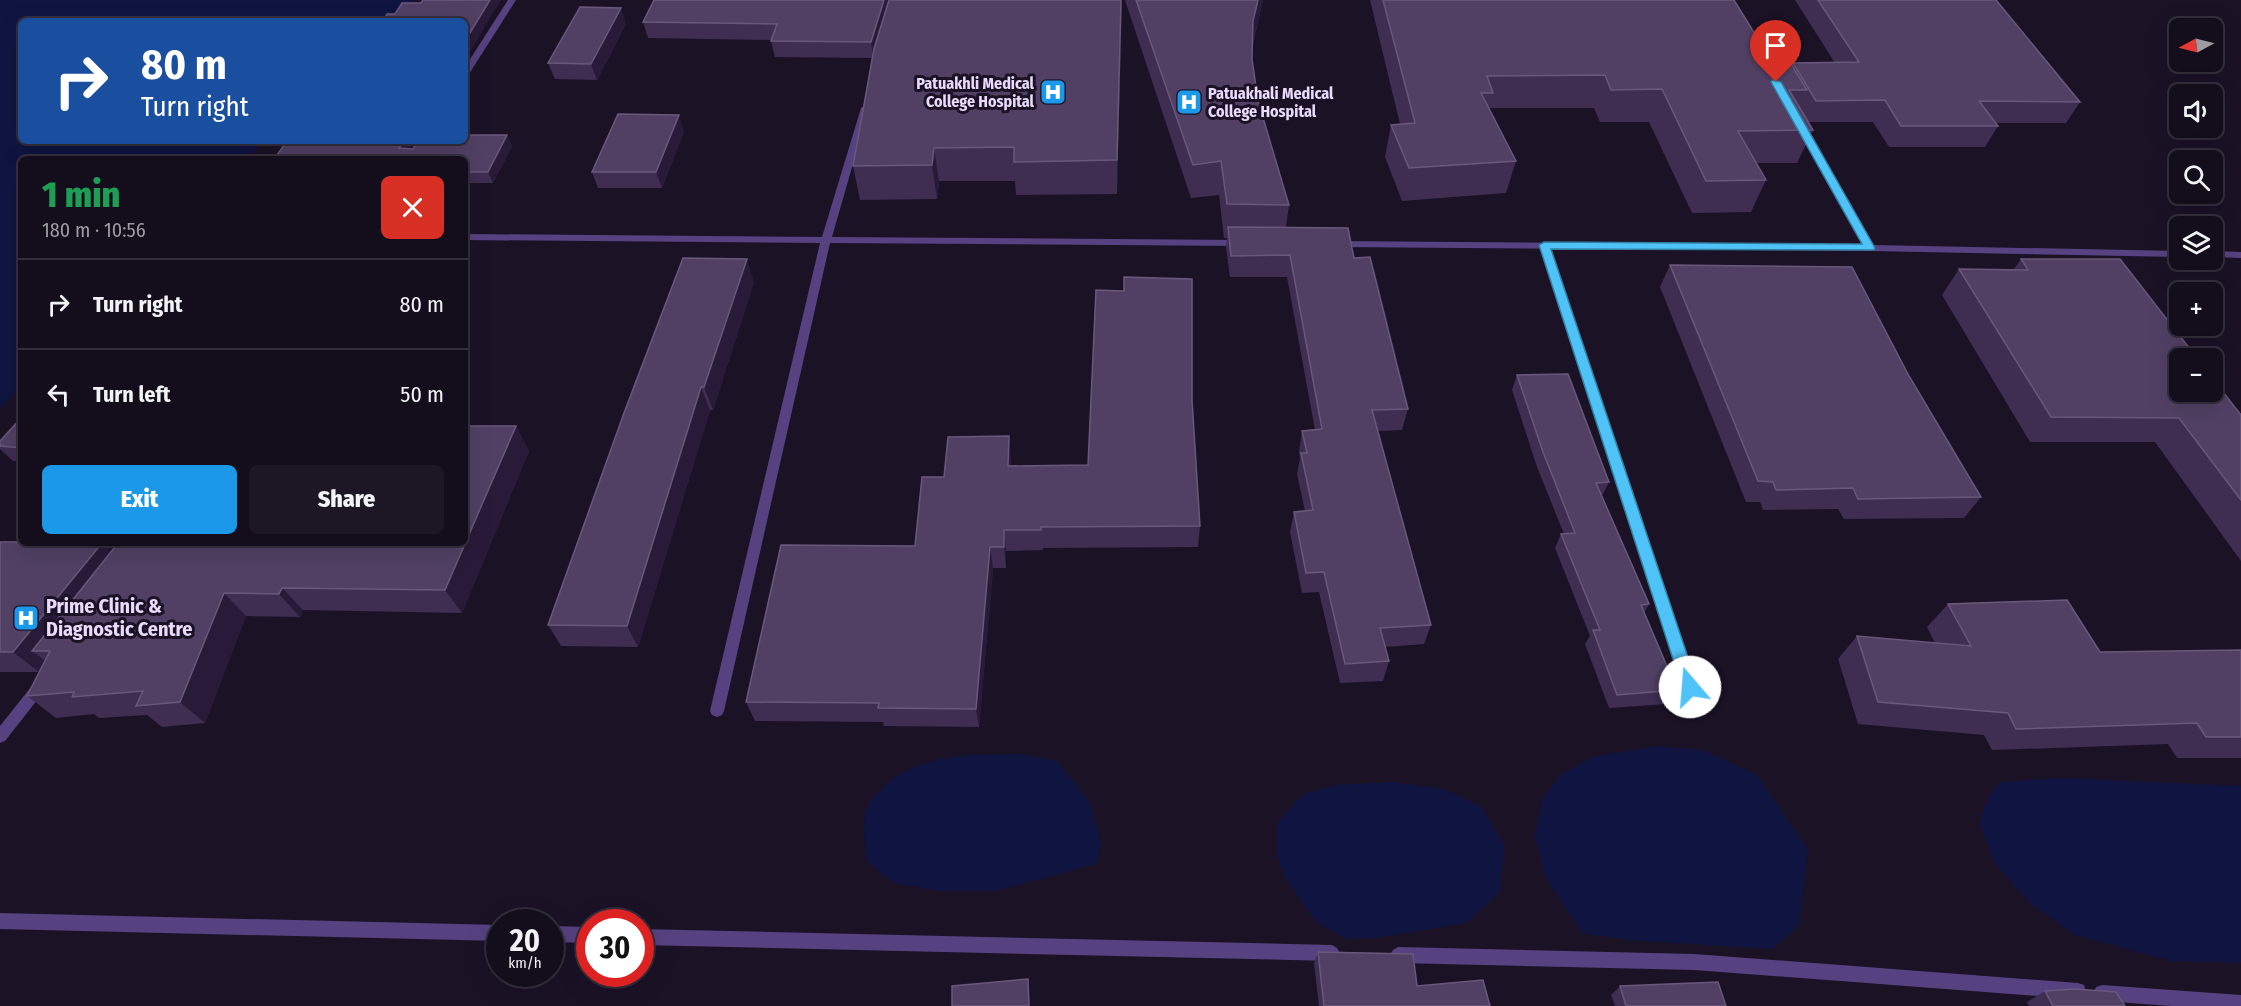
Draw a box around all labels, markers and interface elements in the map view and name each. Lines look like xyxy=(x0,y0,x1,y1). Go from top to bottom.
north arrow xyxy=(2169,18,2223,72)
map controls xyxy=(2169,18,2223,402)
pin xyxy=(1750,20,1801,82)
icon: arrive xyxy=(1759,29,1792,62)
text: 80 m xyxy=(141,40,227,90)
icon: right xyxy=(42,42,120,120)
place label: Patuakhli Medical College Hospital xyxy=(916,74,1035,111)
hospital icon: Patuakhli Medical College Hospital xyxy=(1038,77,1068,107)
place label: Patuakhali Medical College Hospital xyxy=(1208,84,1334,121)
button: sound xyxy=(2169,84,2223,138)
hospital icon: Patuakhali Medical College Hospital xyxy=(1174,87,1204,117)
text: Turn right xyxy=(141,91,249,123)
button: search xyxy=(2169,150,2223,204)
text: 1 min xyxy=(42,173,120,217)
button: close xyxy=(381,176,444,239)
button: layers xyxy=(2169,216,2223,270)
text: 180 m · 10:56 xyxy=(42,218,146,242)
button: + xyxy=(2169,282,2223,336)
icon: right xyxy=(42,288,75,321)
text: Turn right xyxy=(93,291,182,318)
text: 80 m xyxy=(399,291,444,318)
button: − xyxy=(2169,348,2223,402)
icon: left xyxy=(42,378,75,411)
text: Turn left xyxy=(93,381,171,408)
text: 50 m xyxy=(400,381,444,408)
button: Exit xyxy=(42,465,237,534)
button: Share xyxy=(249,465,444,534)
place label: Prime Clinic & Diagnostic Centre xyxy=(46,594,192,641)
hospital icon: Prime Clinic & Diagnostic Centre xyxy=(11,603,41,633)
position arrow xyxy=(1658,655,1722,719)
speed limit sign: 30 xyxy=(576,909,654,987)
text: 20 xyxy=(510,923,540,959)
text: km/h xyxy=(508,954,542,972)

